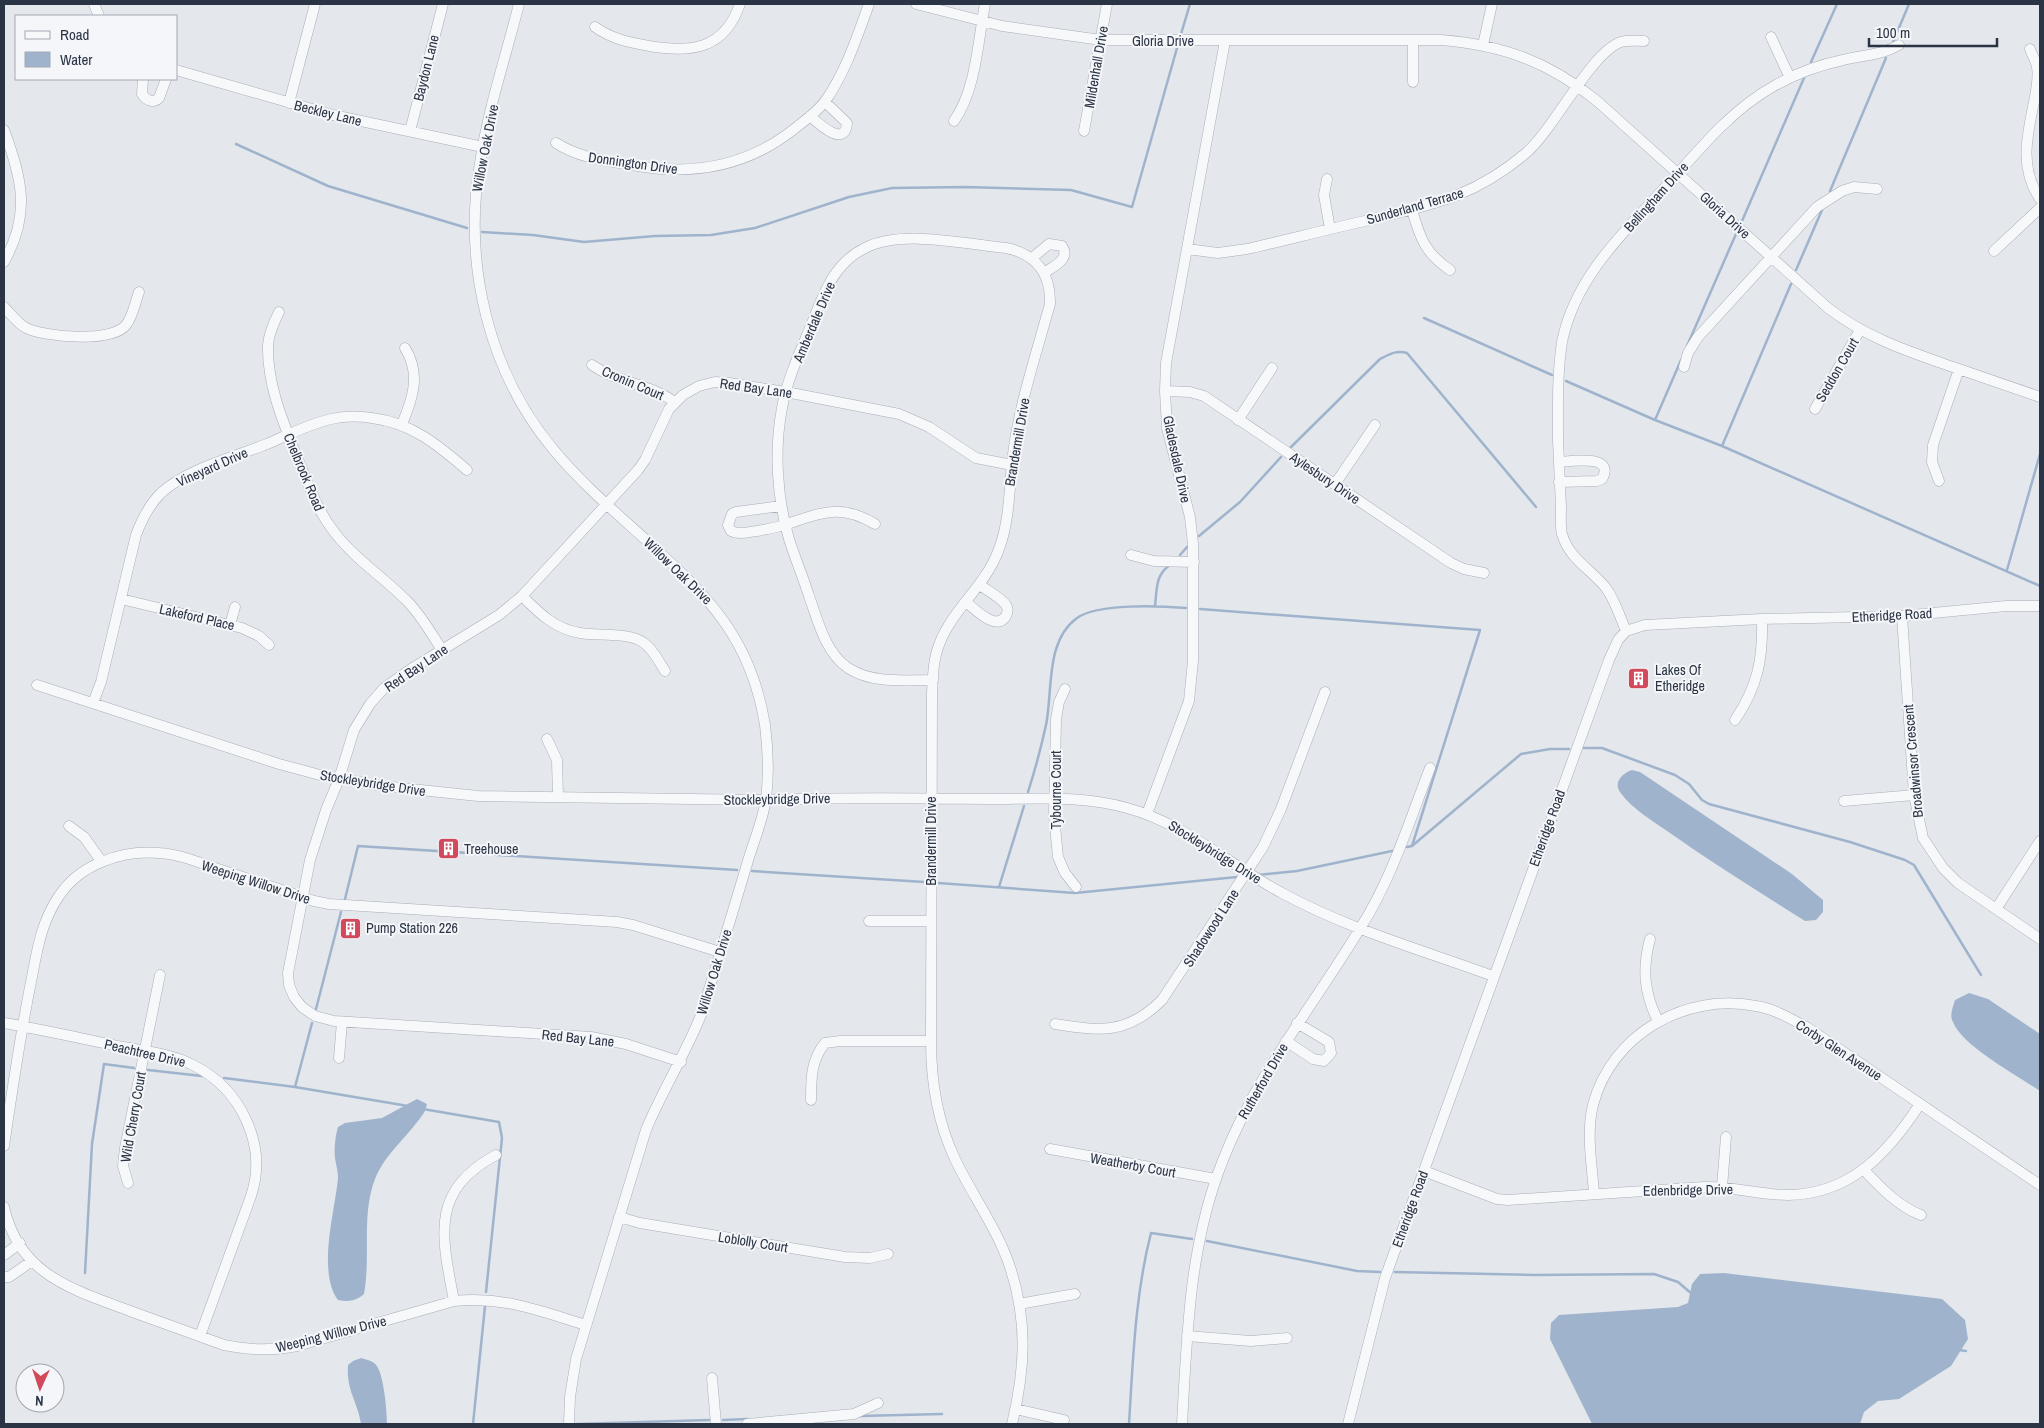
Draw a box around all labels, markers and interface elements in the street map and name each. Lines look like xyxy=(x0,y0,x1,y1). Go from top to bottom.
legend xyxy=(15,15,178,80)
scale bar xyxy=(1869,15,1996,47)
text: 100 m xyxy=(1876,22,1910,43)
text: Road xyxy=(60,24,89,45)
street label: Mildenhall Drive xyxy=(1080,25,1112,109)
street label: Gloria Drive xyxy=(1132,32,1194,50)
street label: Baydon Lane xyxy=(409,33,443,103)
text: Water xyxy=(60,49,92,70)
street label: Beckley Lane xyxy=(292,96,364,130)
street label: Willow Oak Drive xyxy=(468,103,502,193)
street label: Donnington Drive xyxy=(587,148,679,178)
street label: Bellingham Drive xyxy=(1620,158,1692,236)
street label: Sunderland Terrace xyxy=(1364,184,1466,228)
street label: Gloria Drive xyxy=(1696,188,1754,242)
street label: Amberdale Drive xyxy=(788,279,839,366)
street label: Seddon Court xyxy=(1811,335,1863,405)
street label: Cronin Court xyxy=(599,362,667,404)
street label: Red Bay Lane xyxy=(719,374,793,402)
street label: Brandermill Drive xyxy=(1000,396,1034,488)
street label: Gladesdale Drive xyxy=(1159,414,1195,504)
street label: Chelbrook Road xyxy=(280,430,328,514)
street label: Vineyard Drive xyxy=(173,443,251,491)
street label: Aylesbury Drive xyxy=(1286,447,1364,508)
street label: Willow Oak Drive xyxy=(640,534,716,608)
street label: Lakeford Place xyxy=(158,600,236,634)
street label: Etheridge Road xyxy=(1851,604,1933,626)
street label: Red Bay Lane xyxy=(381,640,451,696)
place label: Lakes Of Etheridge xyxy=(1655,661,1705,695)
building icon: Lakes Of Etheridge xyxy=(1627,666,1651,690)
street label: Broadwinsor Crescent xyxy=(1899,704,1927,818)
street label: Tybourne Court xyxy=(1047,750,1065,830)
street label: Stockleybridge Drive xyxy=(319,766,427,800)
street label: Etheridge Road xyxy=(1525,787,1569,869)
street label: Stockleybridge Drive xyxy=(724,789,830,809)
street label: Brandermill Drive xyxy=(922,796,940,886)
street label: Stockleybridge Drive xyxy=(1165,816,1265,888)
building icon: Treehouse xyxy=(436,837,460,861)
place label: Treehouse xyxy=(464,840,518,858)
street label: Weeping Willow Drive xyxy=(199,856,313,908)
street label: Shadowood Lane xyxy=(1179,886,1243,970)
building icon: Pump Station 226 xyxy=(338,916,362,940)
place label: Pump Station 226 xyxy=(366,919,458,937)
street label: Willow Oak Drive xyxy=(692,927,736,1017)
street label: Corby Glen Avenue xyxy=(1792,1015,1886,1085)
street label: Red Bay Lane xyxy=(541,1025,615,1051)
street label: Peachtree Drive xyxy=(103,1035,187,1071)
street label: Rutherford Drive xyxy=(1234,1040,1292,1122)
street label: Wild Cherry Court xyxy=(116,1070,150,1164)
street label: Weatherby Court xyxy=(1089,1149,1177,1181)
street label: Etheridge Road xyxy=(1388,1168,1432,1250)
street label: Edenbridge Drive xyxy=(1643,1180,1733,1200)
street label: Loblolly Court xyxy=(717,1228,789,1256)
street label: Weeping Willow Drive xyxy=(274,1312,388,1356)
north arrow xyxy=(15,1363,65,1413)
text: N xyxy=(35,1392,44,1410)

